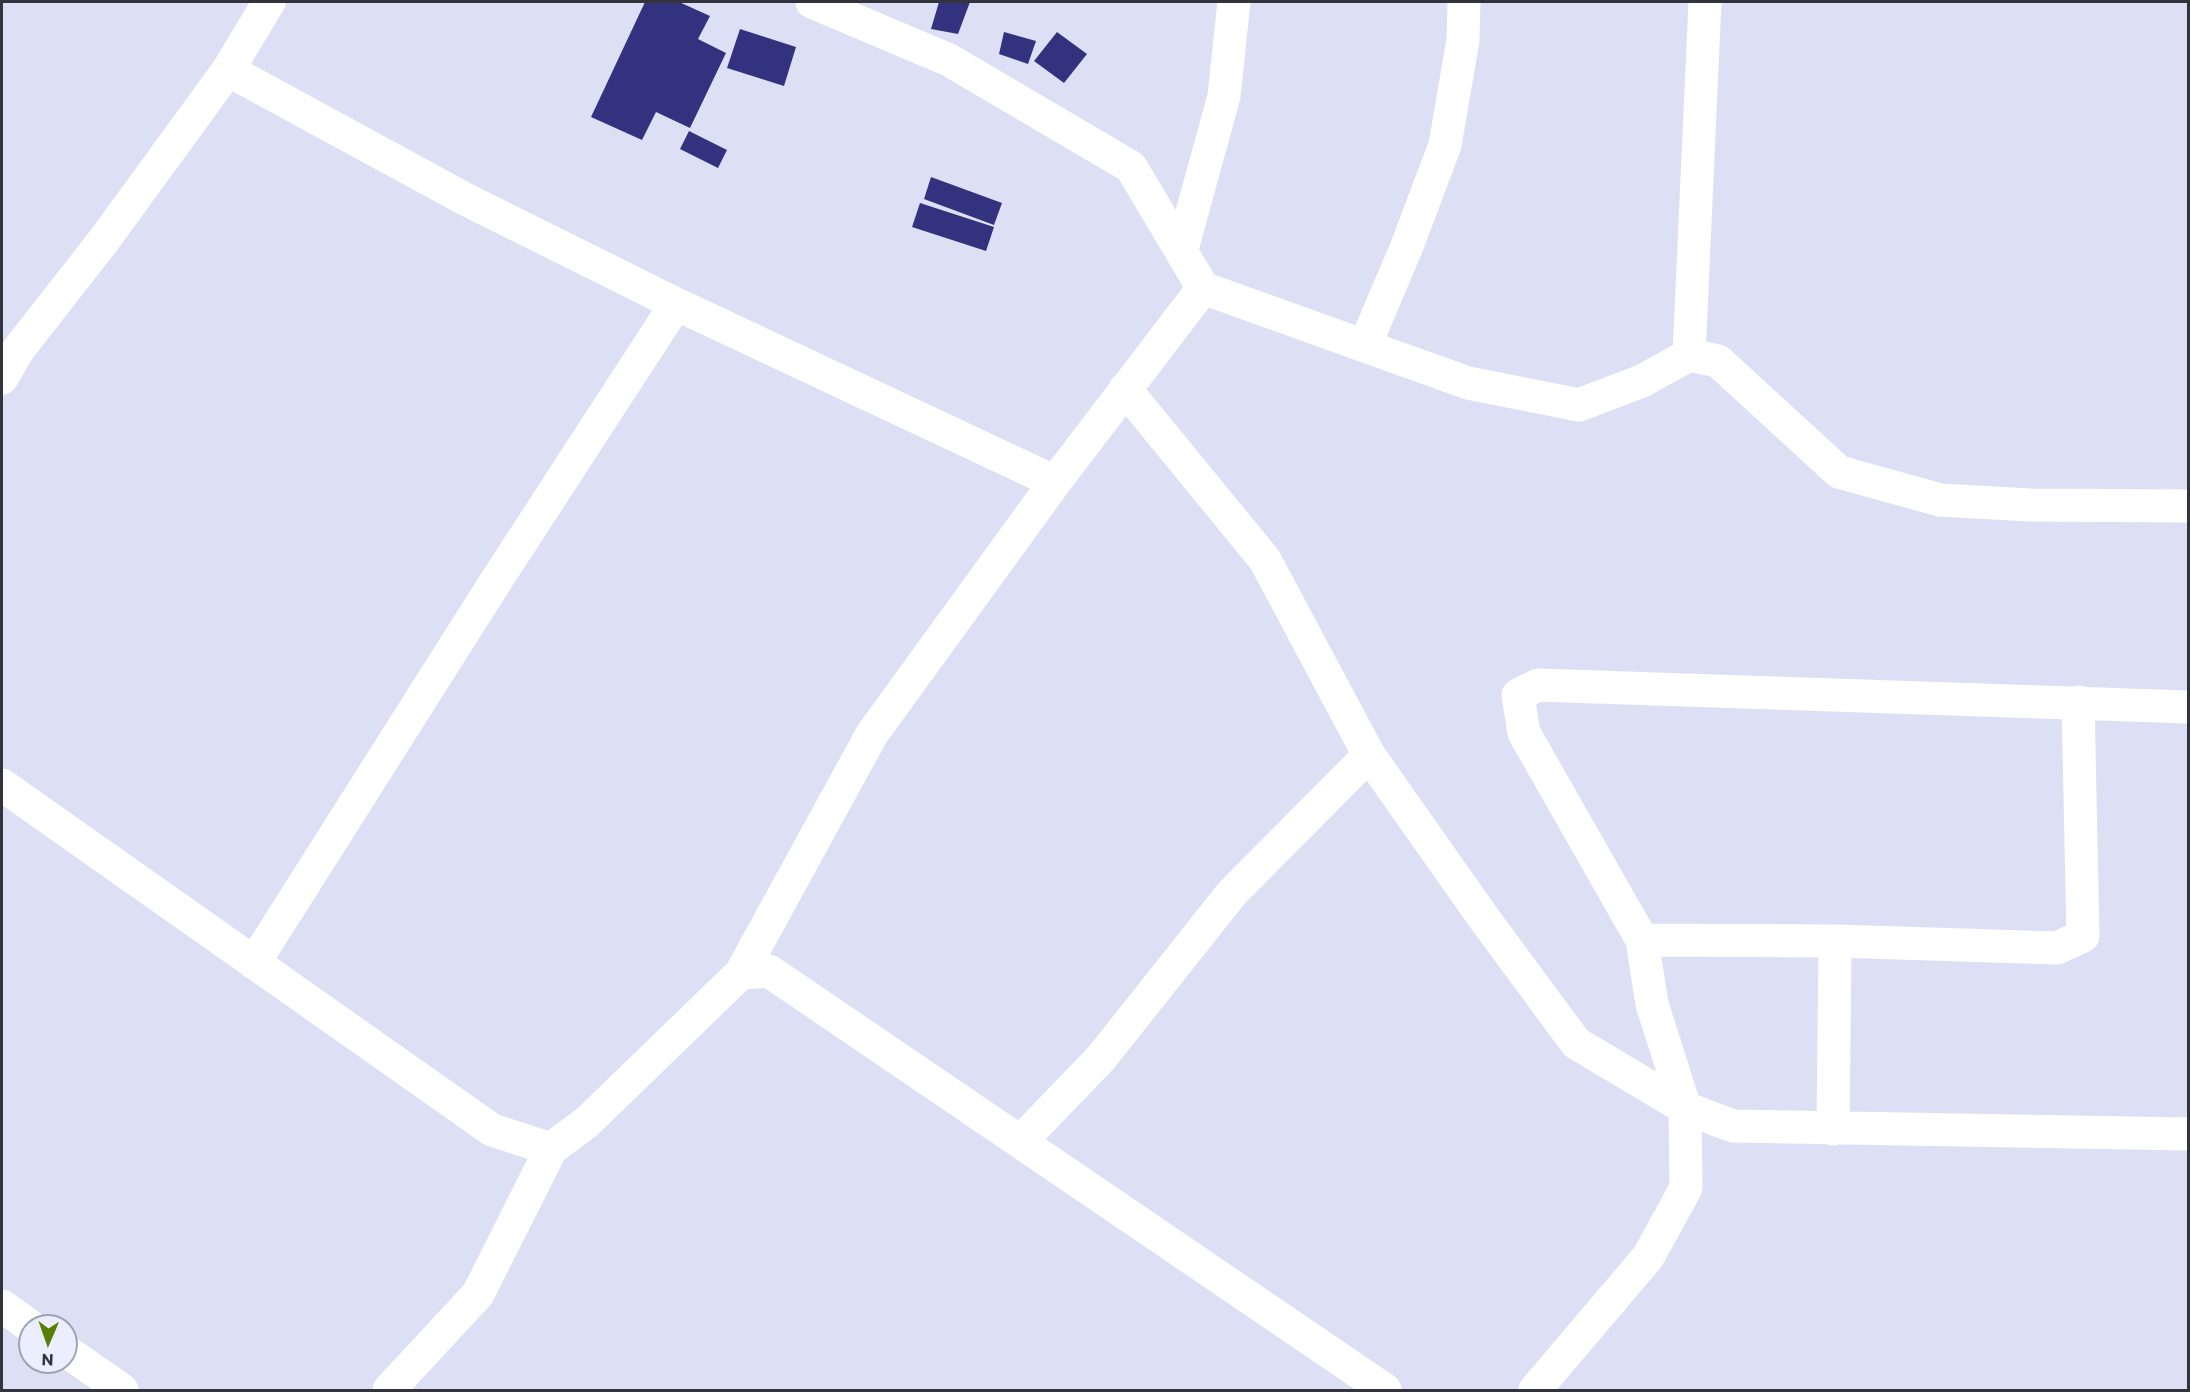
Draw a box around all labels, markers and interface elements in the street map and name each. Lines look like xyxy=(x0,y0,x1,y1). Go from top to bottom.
north arrow xyxy=(18,1314,78,1374)
text: N xyxy=(41,1351,54,1370)

